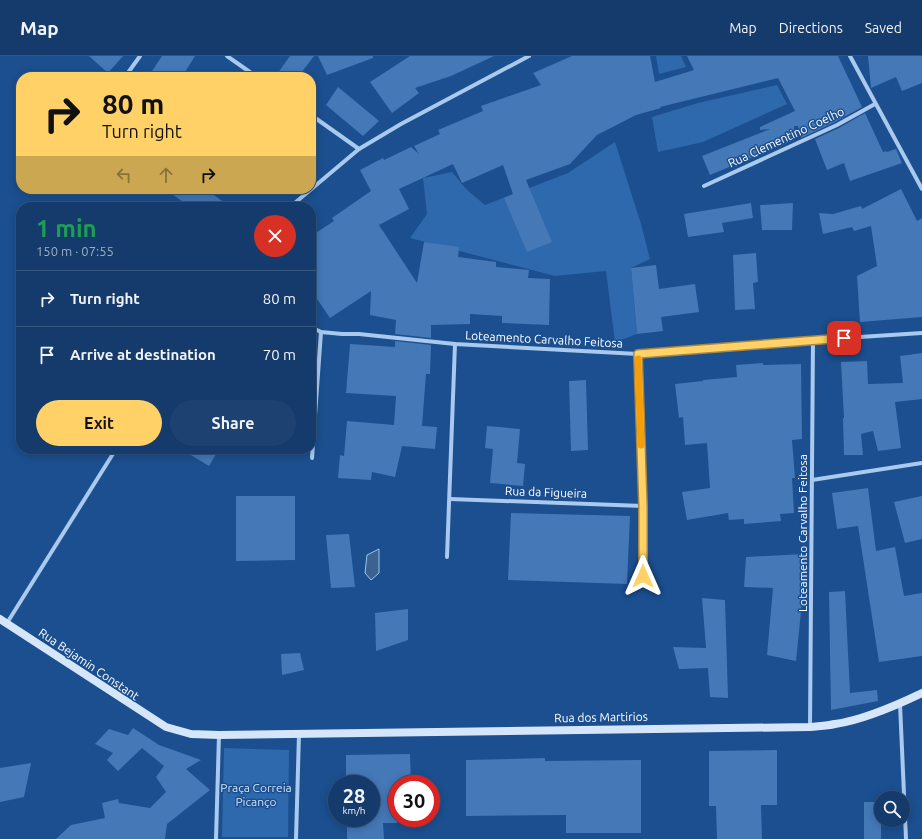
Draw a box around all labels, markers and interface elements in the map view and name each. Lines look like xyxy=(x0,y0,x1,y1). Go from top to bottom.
text: Map xyxy=(20,17,59,39)
text: Map xyxy=(729,20,757,36)
text: Directions xyxy=(779,20,843,36)
text: Saved xyxy=(865,20,902,36)
icon: right xyxy=(36,88,88,140)
text: 80 m xyxy=(102,88,164,119)
street label: Rua Clementino Coelho xyxy=(726,104,846,170)
text: Turn right xyxy=(102,121,182,141)
icon: left xyxy=(113,164,135,186)
icon: ahead xyxy=(155,164,177,186)
icon: right xyxy=(197,164,219,186)
text: 1 min xyxy=(36,215,97,242)
button: close xyxy=(254,215,296,257)
text: 150 m · 07:55 xyxy=(36,244,114,258)
icon: right xyxy=(36,288,58,310)
text: Turn right xyxy=(70,290,140,307)
text: 80 m xyxy=(263,290,296,307)
pin xyxy=(827,321,861,355)
icon: arrive xyxy=(833,327,855,349)
street label: Loteamento Carvalho Feitosa xyxy=(465,328,623,350)
icon: arrive xyxy=(36,344,58,366)
text: Arrive at destination xyxy=(70,346,216,363)
text: 70 m xyxy=(263,346,296,363)
button: Exit xyxy=(36,400,162,446)
button: Share xyxy=(170,400,296,446)
street label: Loteamento Carvalho Feitosa xyxy=(796,454,809,612)
street label: Rua da Figueira xyxy=(505,484,587,500)
position arrow xyxy=(622,555,664,597)
street label: Rua Bejamin Constant xyxy=(36,626,142,703)
street label: Rua dos Martirios xyxy=(554,710,648,724)
speed limit sign: 30 xyxy=(388,775,440,827)
park label: Praça Correia Picanço xyxy=(220,781,292,808)
text: 28 xyxy=(343,784,365,807)
map controls xyxy=(874,791,910,827)
button: search xyxy=(874,791,910,827)
text: km/h xyxy=(342,805,366,816)

